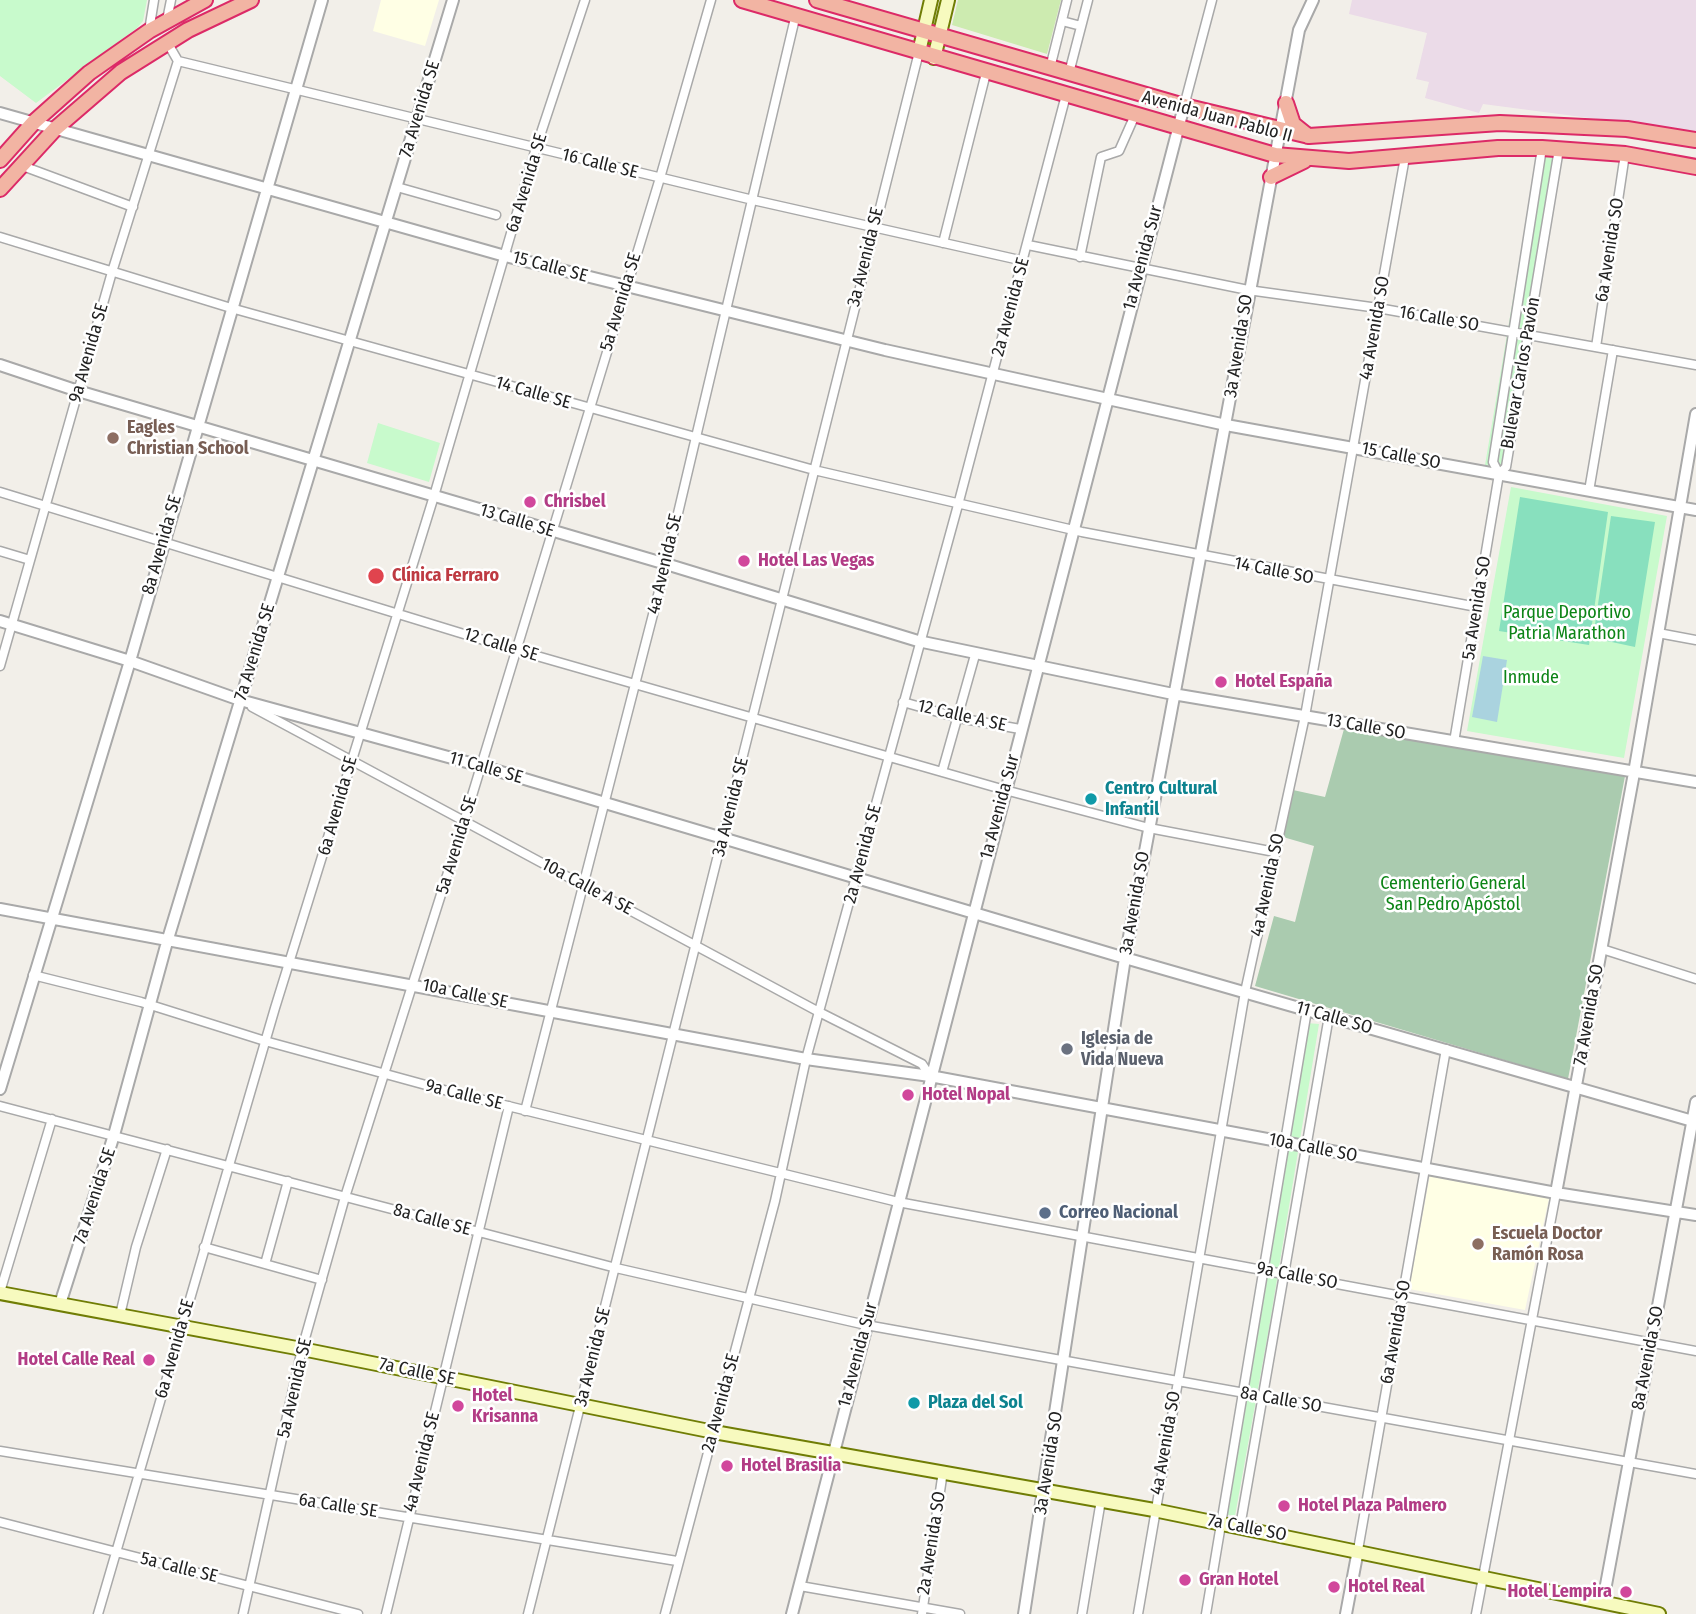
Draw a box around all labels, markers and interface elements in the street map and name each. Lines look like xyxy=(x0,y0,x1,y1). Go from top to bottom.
street label: 7a Avenida SE xyxy=(395,58,445,160)
street label: Avenida Juan Pablo II xyxy=(1140,87,1294,147)
street label: 6a Avenida SE xyxy=(502,131,552,235)
street label: 16 Calle SE xyxy=(560,144,640,184)
street label: 6a Avenida SO xyxy=(1591,196,1629,304)
street label: 1a Avenida Sur xyxy=(1119,203,1167,313)
street label: 3a Avenida SE xyxy=(843,205,889,309)
street label: 15 Calle SE xyxy=(510,247,590,287)
street label: 5a Avenida SE xyxy=(596,250,646,354)
street label: 2a Avenida SE xyxy=(987,255,1035,359)
street label: 4a Avenida SO xyxy=(1355,274,1395,382)
street label: 3a Avenida SO xyxy=(1220,293,1258,399)
street label: Bulevar Carlos Pavón xyxy=(1497,295,1545,451)
street label: 9a Avenida SE xyxy=(65,301,113,405)
street label: 16 Calle SO xyxy=(1397,301,1481,337)
street label: 14 Calle SE xyxy=(493,372,573,414)
place label: Eagles Christian School xyxy=(127,417,249,460)
marker: Eagles Christian School xyxy=(105,430,121,446)
street label: 15 Calle SO xyxy=(1360,438,1442,474)
place label: Chrisbel xyxy=(544,491,606,513)
street label: 8a Avenida SE xyxy=(138,493,186,597)
marker: Chrisbel xyxy=(522,494,538,510)
street label: 13 Calle SE xyxy=(477,499,557,543)
street label: 4a Avenida SE xyxy=(643,512,687,616)
place label: Hotel Las Vegas xyxy=(758,550,874,572)
marker: Hotel Las Vegas xyxy=(736,553,752,569)
street label: 14 Calle SO xyxy=(1233,553,1315,589)
street label: 5a Avenida SO xyxy=(1458,555,1496,661)
place label: Clínica Ferraro xyxy=(392,565,499,587)
marker: Clínica Ferraro xyxy=(366,566,386,586)
street label: 7a Avenida SE xyxy=(230,601,280,703)
park label: Parque Deportivo Patria Marathon xyxy=(1503,602,1631,644)
street label: 12 Calle SE xyxy=(461,623,541,667)
park label: Inmude xyxy=(1503,667,1559,689)
place label: Hotel España xyxy=(1235,671,1333,693)
marker: Hotel España xyxy=(1213,674,1229,690)
street label: 12 Calle A SE xyxy=(916,695,1008,737)
street label: 13 Calle SO xyxy=(1325,709,1407,745)
street label: 11 Calle SE xyxy=(447,747,525,789)
street label: 1a Avenida Sur xyxy=(976,752,1024,862)
street label: 6a Avenida SE xyxy=(314,754,362,858)
street label: 3a Avenida SE xyxy=(708,755,754,859)
place label: Centro Cultural Infantil xyxy=(1105,778,1217,820)
marker: Centro Cultural Infantil xyxy=(1083,791,1099,807)
street label: 5a Avenida SE xyxy=(432,793,482,897)
street label: 2a Avenida SE xyxy=(839,802,887,906)
street label: 4a Avenida SO xyxy=(1247,831,1289,939)
street label: 3a Avenida SO xyxy=(1115,850,1155,956)
street label: 10a Calle A SE xyxy=(537,854,637,920)
park label: Cementerio General San Pedro Apóstol xyxy=(1380,873,1526,916)
street label: 7a Avenida SO xyxy=(1569,962,1609,1068)
street label: 10a Calle SE xyxy=(420,974,510,1014)
street label: 11 Calle SO xyxy=(1293,997,1375,1039)
place label: Iglesia de Vida Nueva xyxy=(1081,1028,1164,1070)
marker: Iglesia de Vida Nueva xyxy=(1059,1041,1075,1057)
street label: 9a Calle SE xyxy=(423,1075,505,1115)
place label: Hotel Nopal xyxy=(922,1084,1010,1106)
marker: Hotel Nopal xyxy=(900,1087,916,1103)
street label: 10a Calle SO xyxy=(1267,1129,1359,1167)
street label: 7a Avenida SE xyxy=(69,1145,121,1247)
street label: 8a Calle SE xyxy=(391,1199,473,1241)
place label: Correo Nacional xyxy=(1059,1202,1178,1224)
marker: Correo Nacional xyxy=(1037,1205,1053,1221)
place label: Escuela Doctor Ramón Rosa xyxy=(1492,1223,1602,1266)
marker: Escuela Doctor Ramón Rosa xyxy=(1470,1236,1486,1252)
street label: 9a Calle SO xyxy=(1255,1258,1339,1294)
street label: 6a Avenida SO xyxy=(1376,1278,1416,1386)
street label: 6a Avenida SE xyxy=(151,1297,199,1401)
street label: 1a Avenida Sur xyxy=(834,1300,882,1410)
street label: 8a Avenida SO xyxy=(1627,1304,1669,1412)
street label: 3a Avenida SE xyxy=(570,1305,616,1409)
street label: 5a Avenida SE xyxy=(273,1336,317,1440)
place label: Hotel Calle Real xyxy=(18,1349,135,1371)
street label: 2a Avenida SE xyxy=(697,1351,745,1455)
marker: Hotel Calle Real xyxy=(141,1352,157,1368)
street label: 7a Calle SE xyxy=(377,1353,457,1391)
street label: 8a Calle SO xyxy=(1239,1382,1323,1418)
place label: Hotel Krisanna xyxy=(472,1385,538,1428)
street label: 4a Avenida SO xyxy=(1146,1389,1186,1497)
place label: Plaza del Sol xyxy=(928,1392,1023,1414)
marker: Plaza del Sol xyxy=(906,1395,922,1411)
marker: Hotel Krisanna xyxy=(450,1398,466,1414)
street label: 4a Avenida SE xyxy=(399,1410,445,1514)
street label: 3a Avenida SO xyxy=(1030,1410,1068,1516)
place label: Hotel Brasilia xyxy=(741,1455,841,1477)
marker: Hotel Brasilia xyxy=(719,1458,735,1474)
street label: 6a Calle SE xyxy=(297,1489,379,1523)
street label: 2a Avenida SO xyxy=(913,1490,951,1596)
place label: Hotel Plaza Palmero xyxy=(1298,1495,1447,1517)
marker: Hotel Plaza Palmero xyxy=(1276,1498,1292,1514)
street label: 7a Calle SO xyxy=(1206,1510,1288,1546)
street label: 5a Calle SE xyxy=(138,1548,220,1588)
place label: Gran Hotel xyxy=(1199,1569,1278,1591)
marker: Gran Hotel xyxy=(1177,1572,1193,1588)
place label: Hotel Real xyxy=(1348,1576,1425,1598)
marker: Hotel Real xyxy=(1326,1579,1342,1595)
place label: Hotel Lempira xyxy=(1507,1581,1612,1603)
marker: Hotel Lempira xyxy=(1618,1584,1634,1600)

